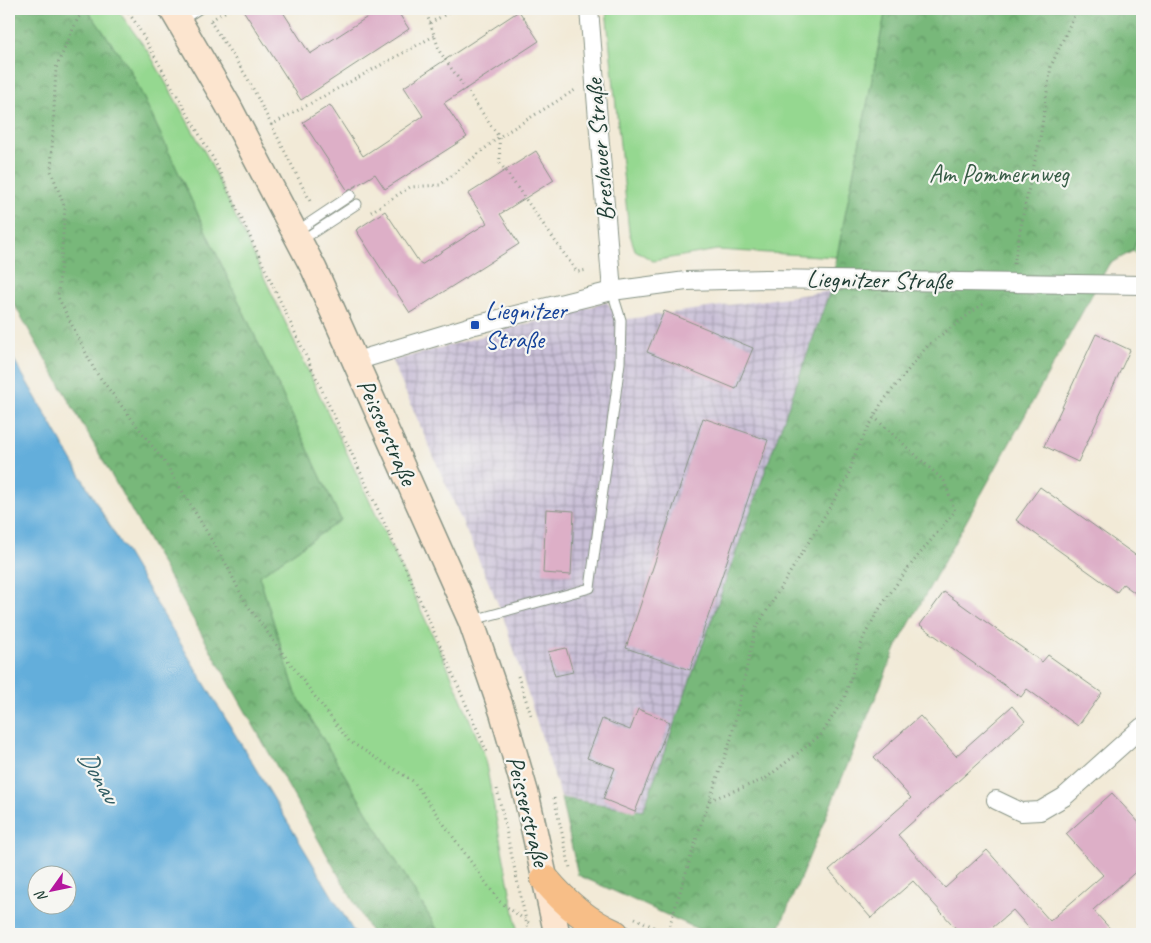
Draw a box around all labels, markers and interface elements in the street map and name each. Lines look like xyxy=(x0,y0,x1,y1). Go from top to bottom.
street label: Breslauer Straße xyxy=(578,76,622,223)
park label: Am Pommernweg xyxy=(929,158,1070,190)
street label: Liegnitzer Straße xyxy=(806,263,954,297)
place label: Liegnitzer Straße xyxy=(485,295,569,356)
marker: Liegnitzer Straße xyxy=(469,319,481,331)
street label: Peisserstraße xyxy=(349,374,425,492)
water label: Donau xyxy=(71,743,129,812)
street label: Peisserstraße xyxy=(499,752,558,871)
north arrow xyxy=(28,866,78,916)
text: N xyxy=(31,887,51,905)

